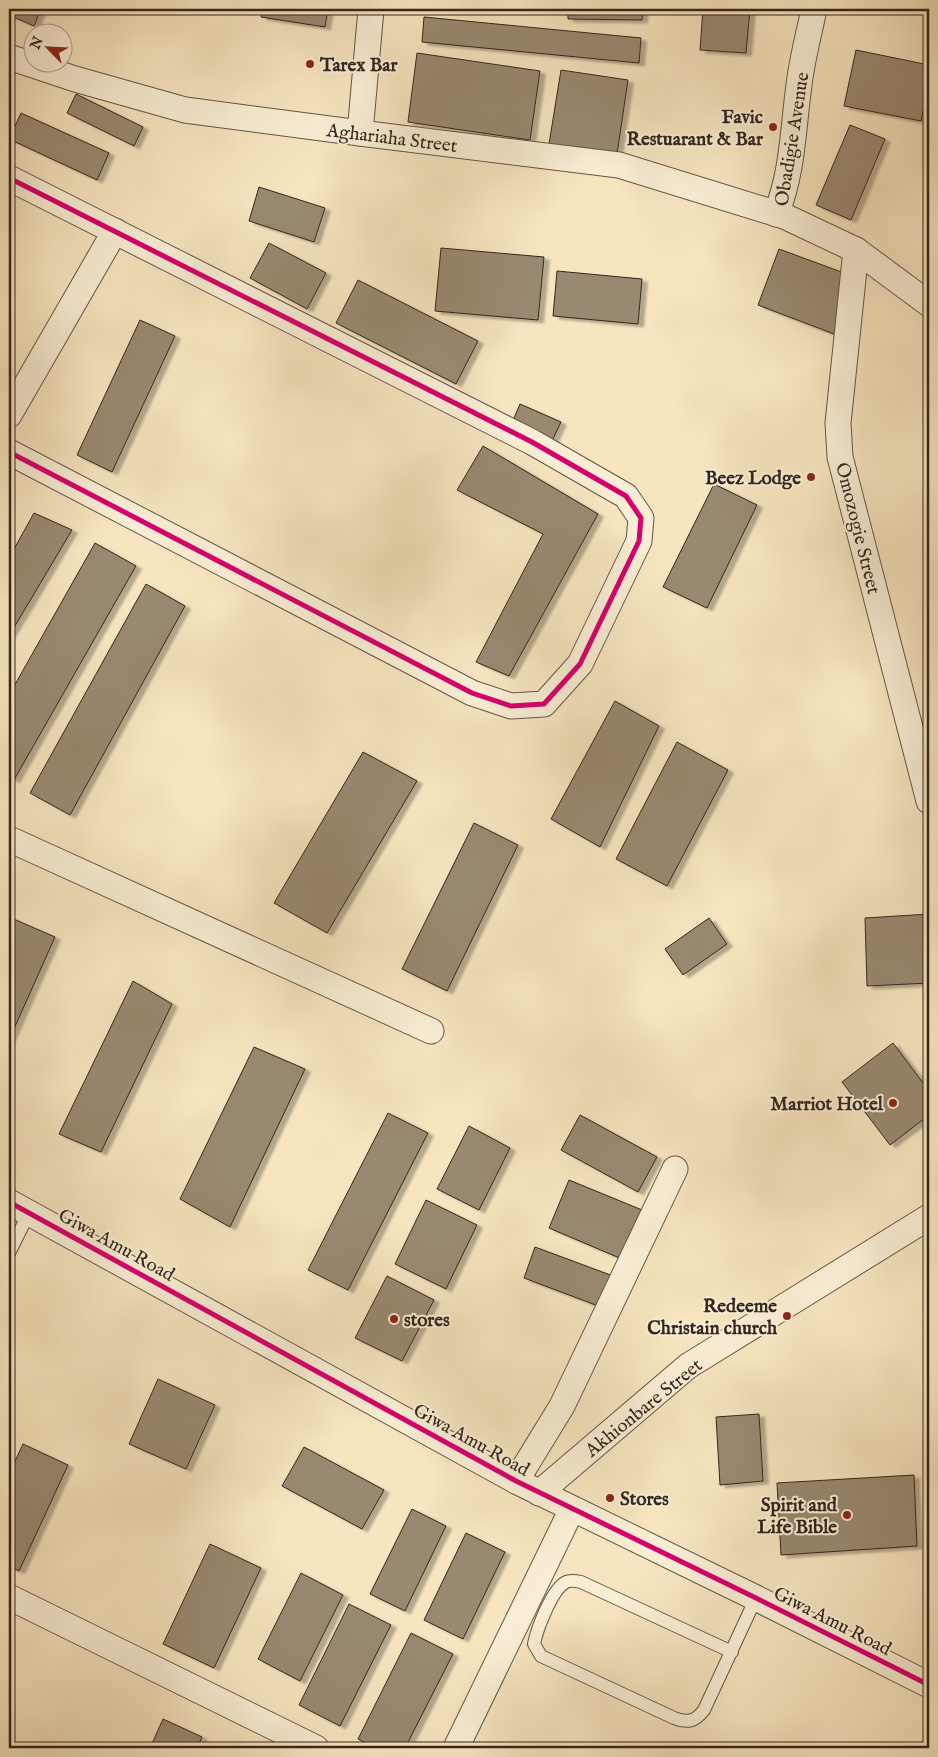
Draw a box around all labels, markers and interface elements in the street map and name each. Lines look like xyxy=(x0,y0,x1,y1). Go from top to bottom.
north arrow xyxy=(22,22,72,72)
text: N xyxy=(26,34,48,53)
place label: Tarex Bar xyxy=(319,54,398,78)
marker: Tarex Bar xyxy=(304,58,316,70)
street label: Obadigie Avenue xyxy=(771,70,815,208)
place label: Favic Restuarant & Bar xyxy=(627,106,764,152)
street label: Aghariaha Street xyxy=(324,119,459,159)
marker: Favic Restuarant & Bar xyxy=(767,121,779,133)
street label: Omozogie Street xyxy=(829,460,885,597)
place label: Beez Lodge xyxy=(705,467,801,491)
marker: Beez Lodge xyxy=(805,471,817,483)
place label: Marriot Hotel xyxy=(770,1093,884,1117)
marker: Marriot Hotel xyxy=(887,1097,899,1109)
street label: Giwa Amu Road xyxy=(54,1204,179,1288)
place label: Redeeme Christain church xyxy=(647,1295,778,1341)
place label: stores xyxy=(404,1309,450,1333)
marker: Redeeme Christain church xyxy=(781,1310,793,1322)
marker: stores xyxy=(388,1313,400,1325)
street label: Akhionbare Street xyxy=(580,1354,708,1464)
street label: Giwa Amu Road xyxy=(409,1399,534,1483)
place label: Stores xyxy=(620,1488,669,1512)
marker: Stores xyxy=(604,1492,616,1504)
place label: Spirit and Life Bible xyxy=(757,1494,838,1540)
marker: Spirit and Life Bible xyxy=(841,1509,853,1521)
street label: Giwa Amu Road xyxy=(769,1582,896,1662)

